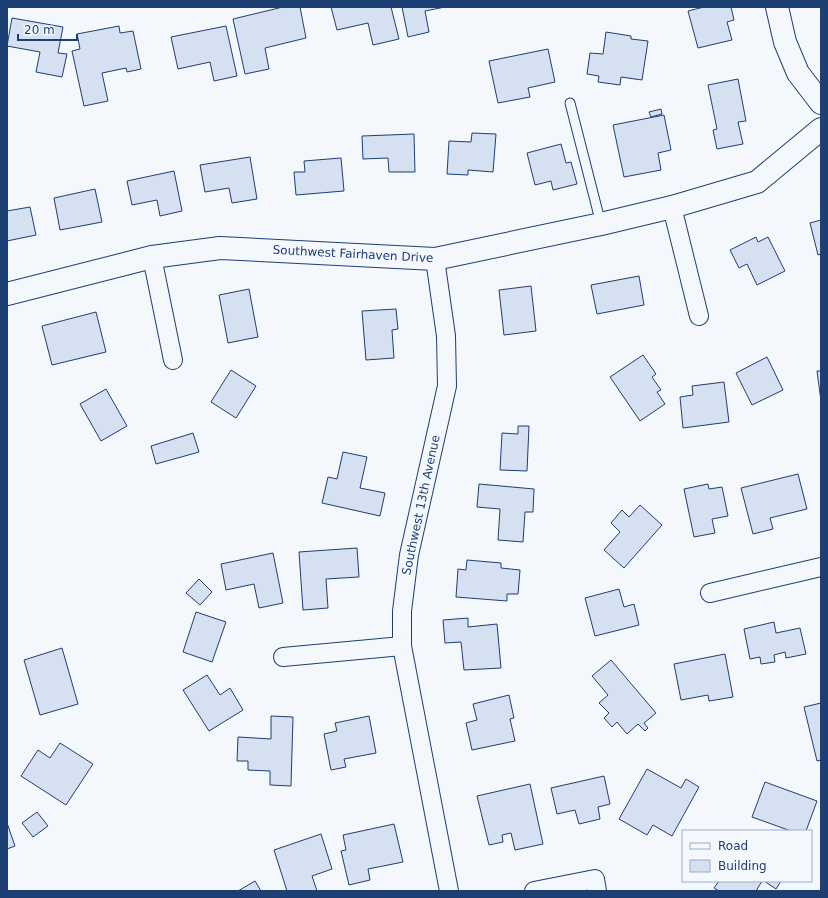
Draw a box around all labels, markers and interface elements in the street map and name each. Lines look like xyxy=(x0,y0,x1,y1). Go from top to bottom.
scale bar xyxy=(18,16,77,42)
text: 20 m xyxy=(24,23,55,37)
street label: Southwest Fairhaven Drive xyxy=(272,243,434,265)
street label: Southwest 13th Avenue xyxy=(399,434,443,576)
legend xyxy=(682,830,812,882)
text: Road xyxy=(718,839,748,853)
text: Building xyxy=(718,859,767,873)

